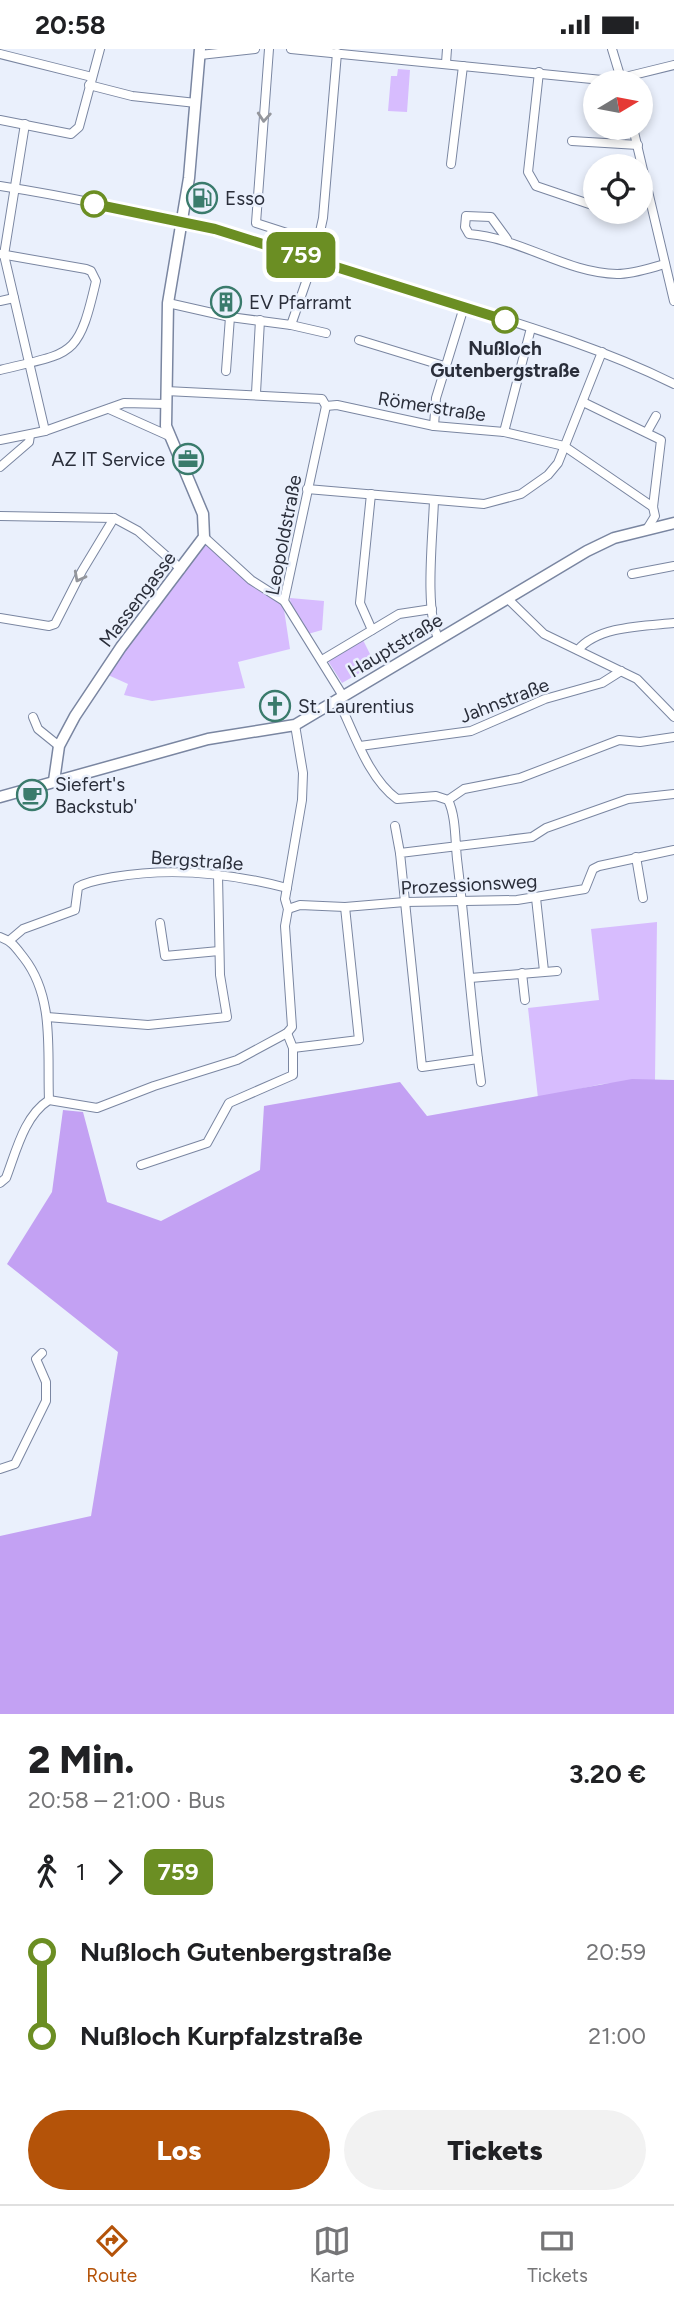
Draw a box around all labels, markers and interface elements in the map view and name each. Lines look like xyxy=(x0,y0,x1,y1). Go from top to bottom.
text: 20:58 xyxy=(35,9,106,41)
north arrow xyxy=(583,70,653,140)
map controls xyxy=(583,70,653,224)
one-way arrow xyxy=(257,112,272,123)
button: locate xyxy=(583,154,653,224)
fuel station icon: Esso xyxy=(185,181,219,215)
place label: Esso xyxy=(225,187,265,210)
unlabelled marker xyxy=(81,191,107,217)
line badge: 759 xyxy=(261,232,341,278)
text: 759 xyxy=(280,240,322,269)
building icon: EV Pfarramt xyxy=(209,285,243,319)
place label: EV Pfarramt xyxy=(249,291,352,314)
marker: Nußloch Gutenbergstraße xyxy=(492,307,518,333)
place label: Nußloch Gutenbergstraße xyxy=(430,337,580,382)
street label: Römerstraße xyxy=(376,387,488,426)
office icon: AZ IT Service xyxy=(171,442,205,476)
place label: AZ IT Service xyxy=(52,448,165,471)
street label: Leopoldstraße xyxy=(261,473,306,597)
street label: Massengasse xyxy=(94,547,181,651)
one-way arrow xyxy=(74,570,87,582)
street label: Hauptstraße xyxy=(344,608,447,683)
street label: Jahnstraße xyxy=(456,673,552,728)
church icon: St. Laurentius xyxy=(258,689,292,723)
place label: St. Laurentius xyxy=(298,695,414,718)
place label: Siefert's Backstub' xyxy=(55,773,137,818)
cafe icon: Siefert's Backstub' xyxy=(15,778,49,812)
street label: Bergstraße xyxy=(150,846,244,875)
street label: Prozessionsweg xyxy=(400,869,538,900)
text: 2 Min. xyxy=(28,1737,134,1783)
text: 3.20 € xyxy=(569,1758,646,1790)
text: 20:58 – 21:00 · Bus xyxy=(28,1786,225,1814)
icon: walk xyxy=(28,1853,66,1891)
icon: forward xyxy=(96,1853,134,1891)
text: 759 xyxy=(158,1857,199,1886)
text: 1 xyxy=(76,1858,86,1886)
text: Nußloch Gutenbergstraße xyxy=(80,1936,392,1968)
text: 20:59 xyxy=(586,1938,646,1966)
text: Nußloch Kurpfalzstraße xyxy=(80,2020,363,2052)
text: 21:00 xyxy=(588,2022,646,2050)
button: Los xyxy=(28,2110,330,2190)
button: Tickets xyxy=(344,2110,646,2190)
tab: Route xyxy=(86,2222,137,2287)
tab: Karte xyxy=(310,2222,355,2287)
tab: Tickets xyxy=(527,2222,588,2287)

